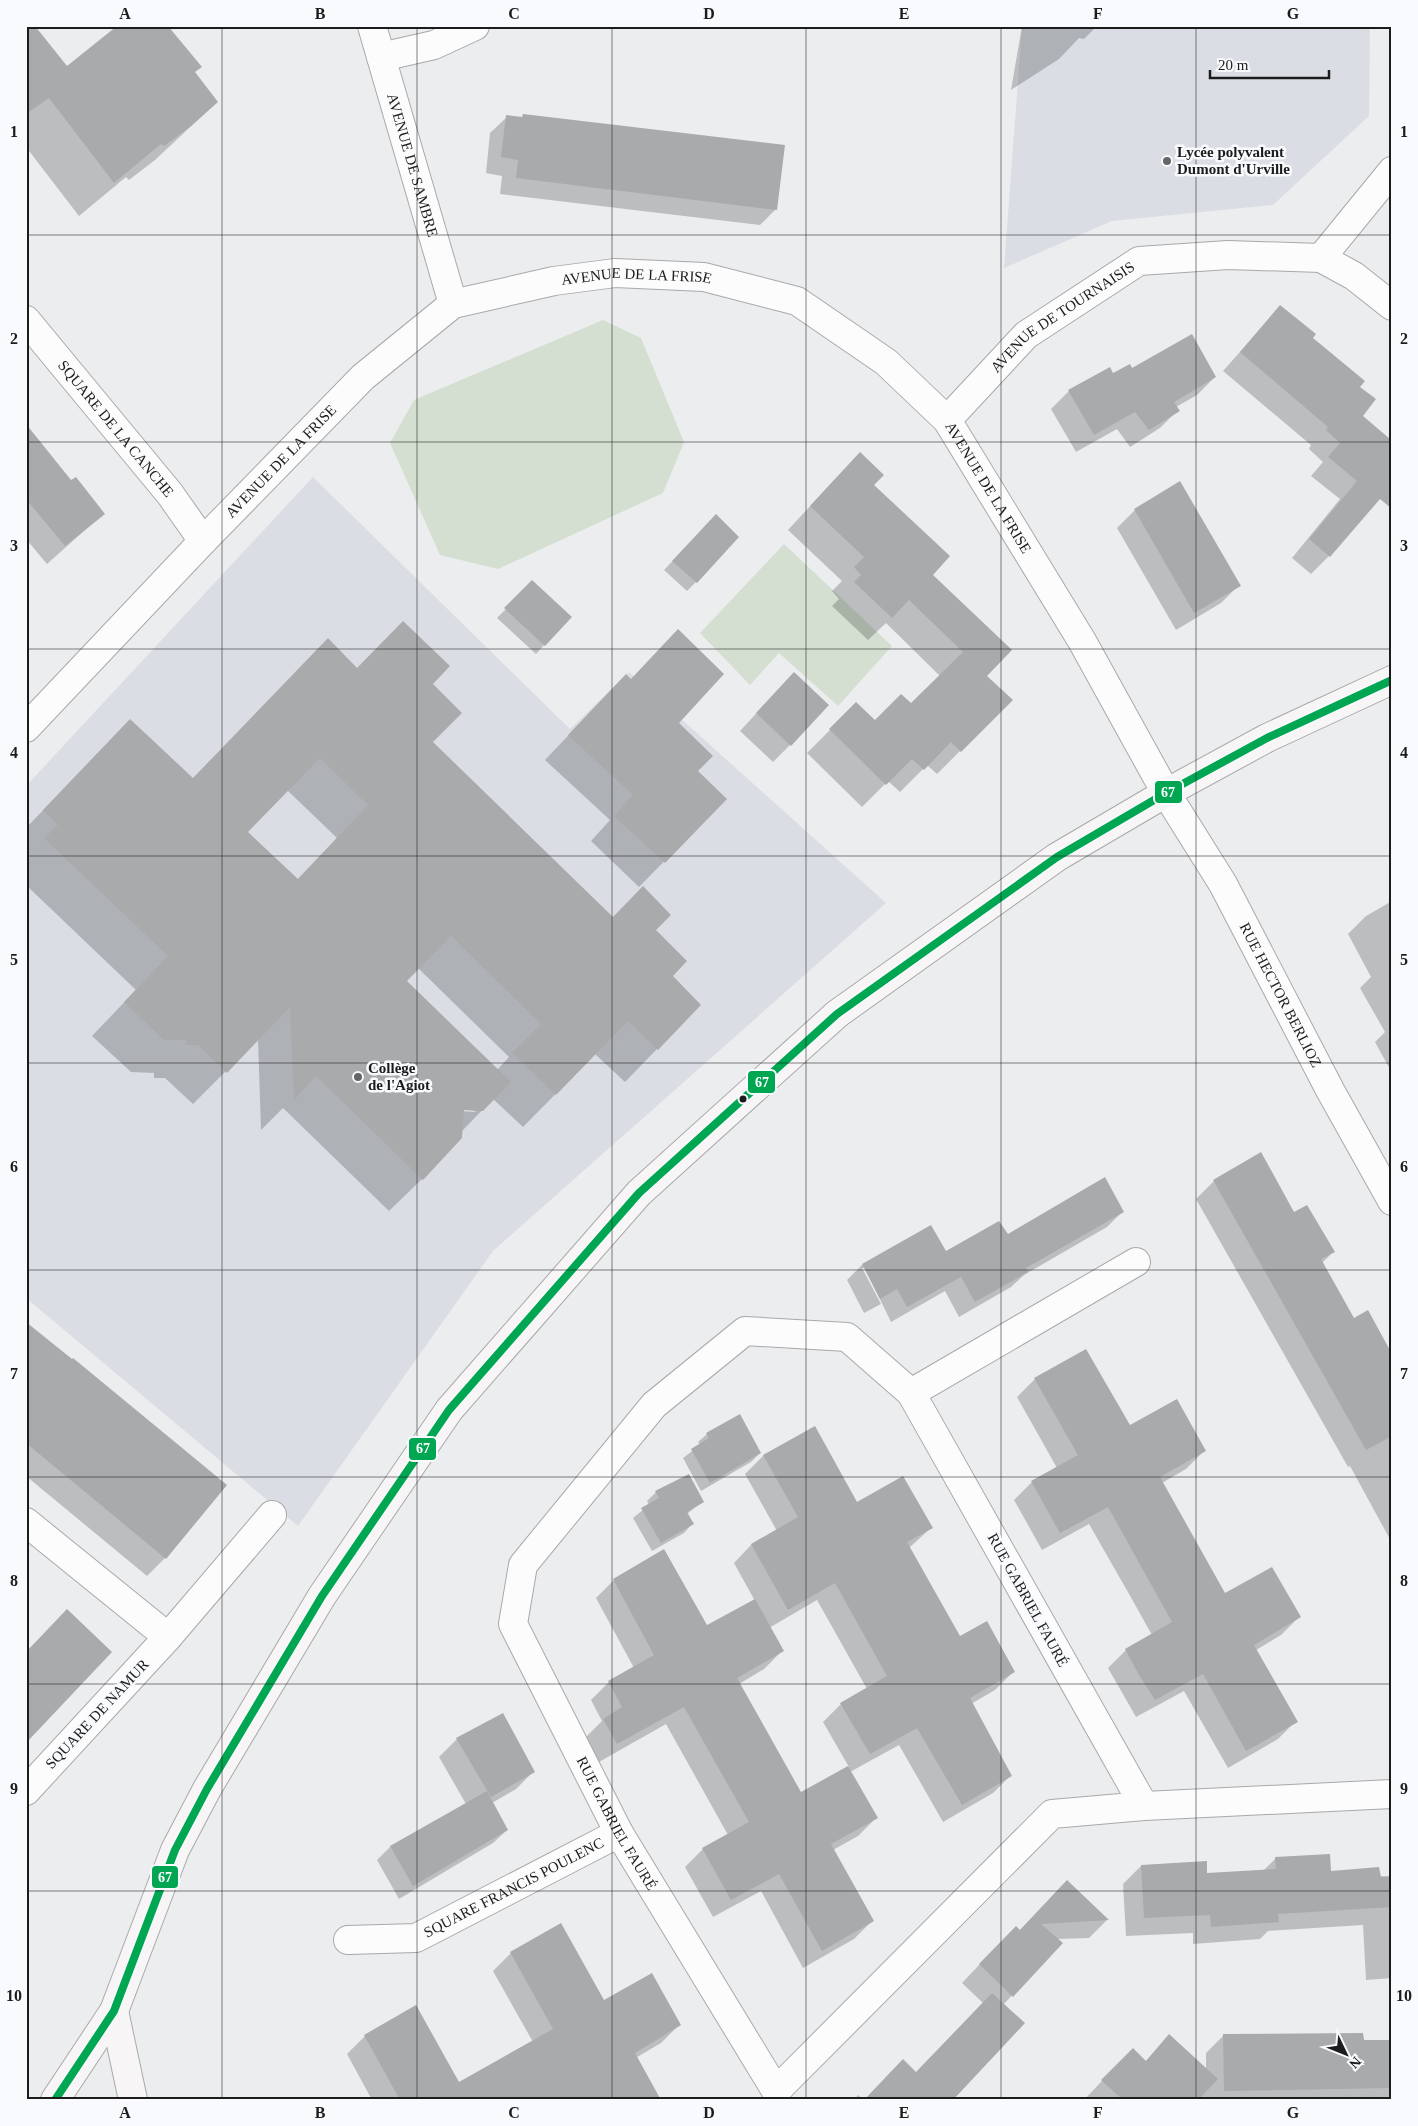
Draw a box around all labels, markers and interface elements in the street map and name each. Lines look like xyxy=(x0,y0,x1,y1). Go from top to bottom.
text: A xyxy=(119,5,131,22)
text: B xyxy=(315,5,326,22)
text: C xyxy=(508,5,520,22)
text: D xyxy=(703,5,715,22)
text: E xyxy=(899,5,909,22)
text: F xyxy=(1093,5,1103,22)
text: G xyxy=(1287,5,1300,22)
scale bar xyxy=(1210,48,1329,80)
text: 20 m xyxy=(1218,57,1249,73)
street label: AVENUE DE SAMBRE xyxy=(384,91,441,239)
text: 1 xyxy=(10,123,18,140)
text: 1 xyxy=(1400,123,1408,140)
place label: Lycée polyvalent Dumont d'Urville xyxy=(1177,144,1290,177)
marker: Lycée polyvalent Dumont d'Urville xyxy=(1161,155,1173,167)
street label: AVENUE DE TOURNAISIS xyxy=(987,258,1137,376)
street label: AVENUE DE LA FRISE xyxy=(560,265,714,288)
text: 2 xyxy=(10,330,18,347)
text: 2 xyxy=(1400,330,1408,347)
street label: SQUARE DE LA CANCHE xyxy=(55,357,177,500)
street label: AVENUE DE LA FRISE xyxy=(222,402,339,521)
street label: AVENUE DE LA FRISE xyxy=(942,419,1034,556)
text: 3 xyxy=(10,537,18,554)
text: 3 xyxy=(1400,537,1408,554)
text: 4 xyxy=(10,744,18,761)
text: 4 xyxy=(1400,744,1408,761)
line badge: 67 xyxy=(1154,780,1183,804)
text: 67 xyxy=(1161,785,1175,800)
street label: RUE HECTOR BERLIOZ xyxy=(1237,920,1325,1070)
text: 5 xyxy=(10,951,18,968)
text: 5 xyxy=(1400,951,1408,968)
place label: Collège de l'Agiot xyxy=(368,1060,430,1093)
line badge: 67 xyxy=(747,1070,776,1094)
marker: Collège de l'Agiot xyxy=(352,1071,364,1083)
text: 67 xyxy=(755,1075,769,1090)
unlabelled marker xyxy=(738,1094,748,1104)
text: 6 xyxy=(10,1158,18,1175)
text: 6 xyxy=(1400,1158,1408,1175)
text: 7 xyxy=(10,1365,18,1382)
text: 7 xyxy=(1400,1365,1408,1382)
line badge: 67 xyxy=(408,1437,437,1461)
text: 67 xyxy=(416,1441,430,1456)
street label: RUE GABRIEL FAURÉ xyxy=(985,1531,1071,1669)
text: 8 xyxy=(10,1572,18,1589)
text: 8 xyxy=(1400,1572,1408,1589)
street label: SQUARE DE NAMUR xyxy=(42,1656,152,1772)
street label: RUE GABRIEL FAURÉ xyxy=(574,1754,660,1893)
text: 9 xyxy=(10,1780,18,1797)
text: 9 xyxy=(1400,1780,1408,1797)
street label: SQUARE FRANCIS POULENC xyxy=(421,1834,606,1941)
line badge: 67 xyxy=(151,1865,179,1889)
text: 67 xyxy=(158,1870,172,1885)
text: 10 xyxy=(6,1987,22,2004)
text: 10 xyxy=(1396,1987,1412,2004)
north arrow xyxy=(1320,2028,1370,2078)
text: N xyxy=(1346,2054,1364,2071)
text: A xyxy=(119,2104,131,2121)
text: B xyxy=(315,2104,326,2121)
text: C xyxy=(508,2104,520,2121)
text: D xyxy=(703,2104,715,2121)
text: E xyxy=(899,2104,909,2121)
text: F xyxy=(1093,2104,1103,2121)
text: G xyxy=(1287,2104,1300,2121)

